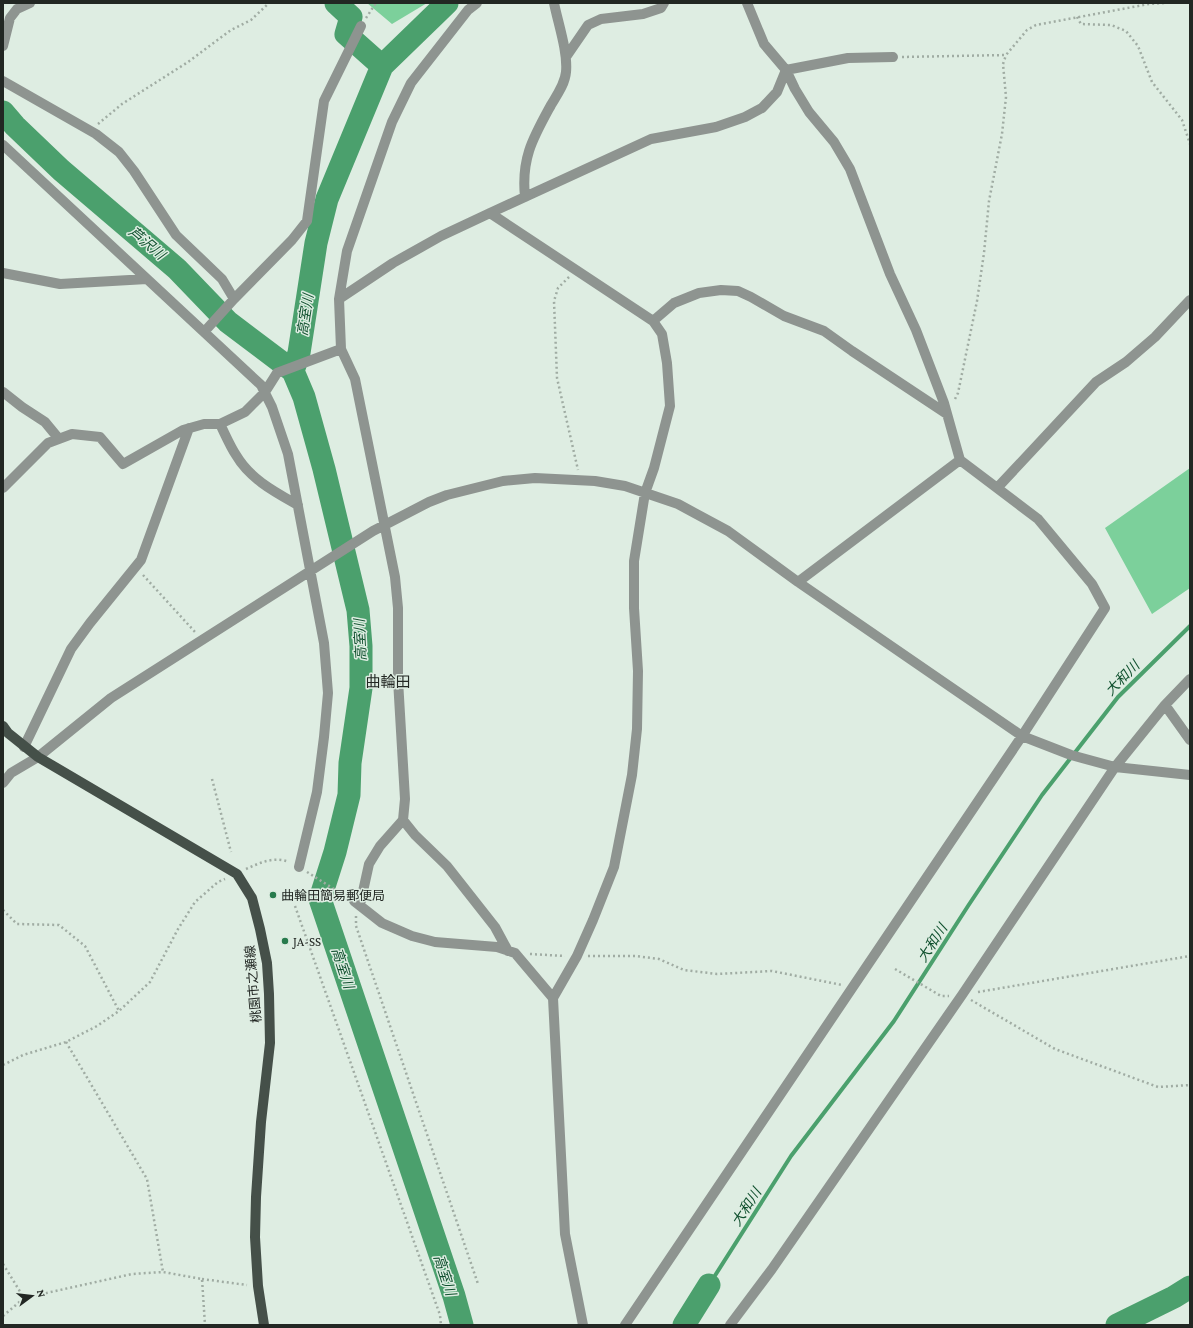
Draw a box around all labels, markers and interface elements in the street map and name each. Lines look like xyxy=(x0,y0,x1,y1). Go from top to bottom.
water label: 芦沢川 xyxy=(126,223,170,264)
water label: 高室川 xyxy=(294,291,316,337)
water label: 高室川 xyxy=(351,617,369,661)
water label: 大和川 xyxy=(1102,656,1144,699)
district label: 曲輪田 xyxy=(365,673,411,690)
place label: 曲輪田簡易郵便局 xyxy=(281,888,385,903)
marker: 曲輪田簡易郵便局 xyxy=(268,890,278,900)
water label: 大和川 xyxy=(914,919,951,965)
place label: JA-SS xyxy=(292,934,321,949)
marker: JA-SS xyxy=(280,936,290,946)
street label: 桃園市之瀬線 xyxy=(242,944,264,1024)
water label: 高室川 xyxy=(329,946,358,992)
water label: 大和川 xyxy=(728,1183,765,1229)
water label: 高室川 xyxy=(431,1253,460,1299)
north arrow xyxy=(12,1276,52,1316)
text: N xyxy=(35,1288,49,1299)

